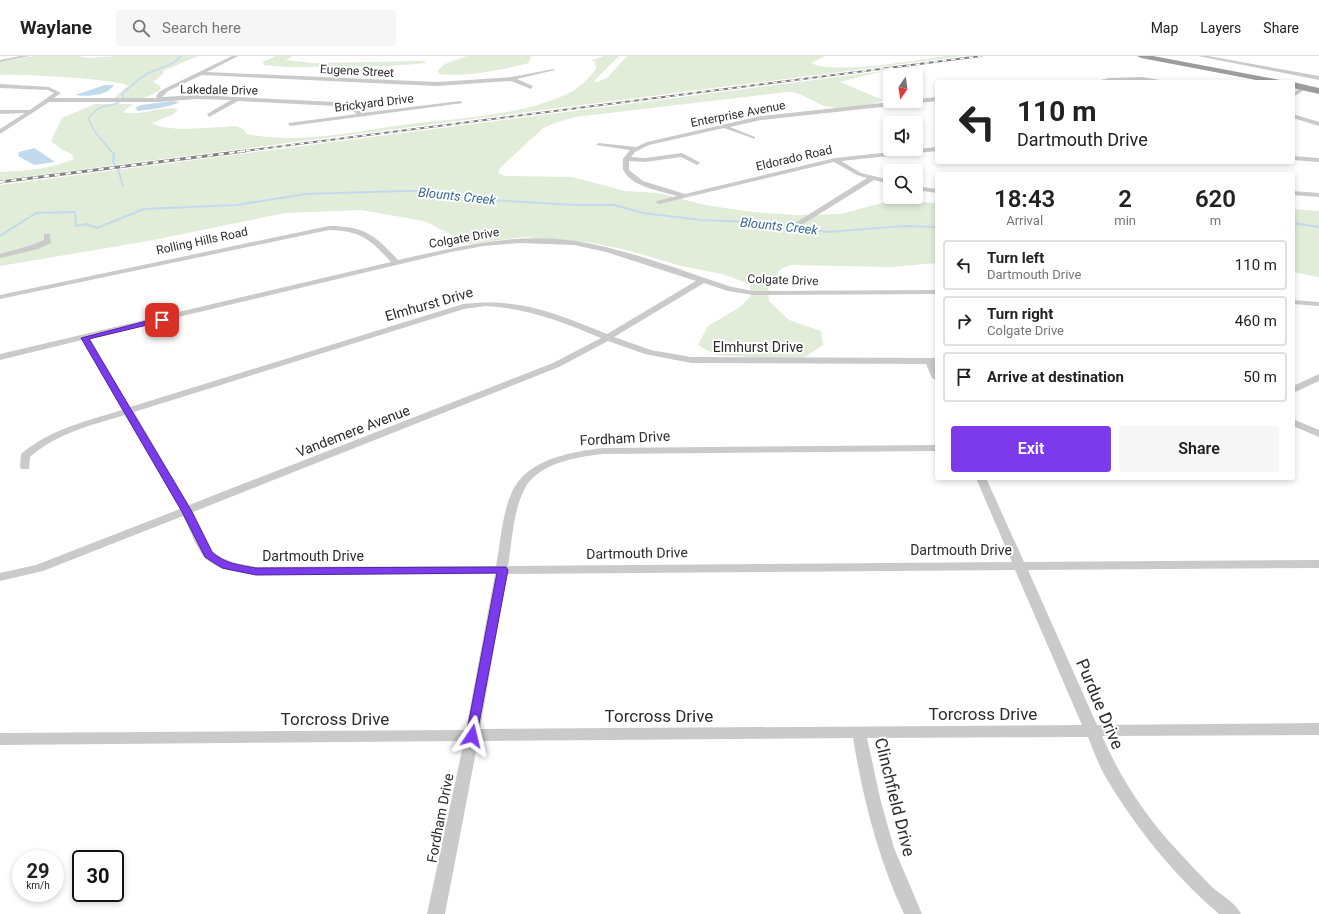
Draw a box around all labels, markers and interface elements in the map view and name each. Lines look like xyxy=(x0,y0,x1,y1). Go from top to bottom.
search box xyxy=(116,10,396,46)
text: Waylane xyxy=(20,16,92,39)
icon: search xyxy=(130,17,152,39)
text: Search here xyxy=(162,19,241,37)
text: Map xyxy=(1151,20,1178,36)
text: Layers xyxy=(1200,20,1241,36)
text: Share xyxy=(1263,20,1299,36)
street label: Eugene Street xyxy=(320,62,394,80)
north arrow xyxy=(883,68,923,108)
map controls xyxy=(883,68,923,204)
street label: Lakedale Drive xyxy=(180,82,258,98)
street label: Brickyard Drive xyxy=(334,91,414,115)
text: 110 m xyxy=(1017,95,1096,128)
icon: left xyxy=(951,96,1003,148)
street label: Enterprise Avenue xyxy=(689,98,787,130)
button: sound xyxy=(883,116,923,156)
text: Dartmouth Drive xyxy=(1017,129,1148,150)
street label: Eldorado Road xyxy=(755,142,833,174)
button: search xyxy=(883,164,923,204)
water label: Blounts Creek xyxy=(417,184,497,208)
text: 18:43 xyxy=(994,185,1055,213)
text: 2 xyxy=(1118,185,1132,213)
text: 620 xyxy=(1195,185,1236,213)
text: Arrival xyxy=(1006,213,1043,228)
text: min xyxy=(1114,213,1136,228)
text: m xyxy=(1210,213,1221,228)
water label: Blounts Creek xyxy=(739,214,819,238)
street label: Rolling Hills Road xyxy=(155,224,249,258)
street label: Colgate Drive xyxy=(428,225,500,251)
text: Turn left xyxy=(987,249,1044,267)
icon: left xyxy=(953,254,975,276)
text: 110 m xyxy=(1235,256,1277,274)
text: Dartmouth Drive xyxy=(987,267,1081,282)
street label: Colgate Drive xyxy=(747,272,819,288)
street label: Elmhurst Drive xyxy=(383,284,475,324)
pin xyxy=(145,303,179,337)
text: Turn right xyxy=(987,305,1053,323)
icon: arrive xyxy=(151,309,173,331)
icon: right xyxy=(953,310,975,332)
text: 460 m xyxy=(1235,312,1277,330)
text: Colgate Drive xyxy=(987,323,1064,338)
street label: Elmhurst Drive xyxy=(713,339,803,355)
icon: arrive xyxy=(953,366,975,388)
text: Arrive at destination xyxy=(987,368,1124,386)
text: 50 m xyxy=(1243,368,1277,386)
street label: Vandemere Avenue xyxy=(294,402,412,460)
button: Exit xyxy=(951,426,1111,472)
button: Share xyxy=(1119,426,1279,472)
street label: Fordham Drive xyxy=(579,428,671,448)
street label: Dartmouth Drive xyxy=(910,542,1012,558)
street label: Dartmouth Drive xyxy=(586,544,688,562)
street label: Dartmouth Drive xyxy=(262,548,364,564)
street label: Purdue Drive xyxy=(1072,656,1128,752)
street label: Torcross Drive xyxy=(929,704,1037,724)
street label: Torcross Drive xyxy=(605,706,713,726)
street label: Torcross Drive xyxy=(281,709,389,729)
position arrow xyxy=(451,715,493,757)
street label: Clinchfield Drive xyxy=(871,736,919,858)
street label: Fordham Drive xyxy=(424,772,456,864)
speed limit sign: 30 xyxy=(72,850,124,902)
text: 29 xyxy=(27,859,49,883)
text: km/h xyxy=(26,880,50,891)

